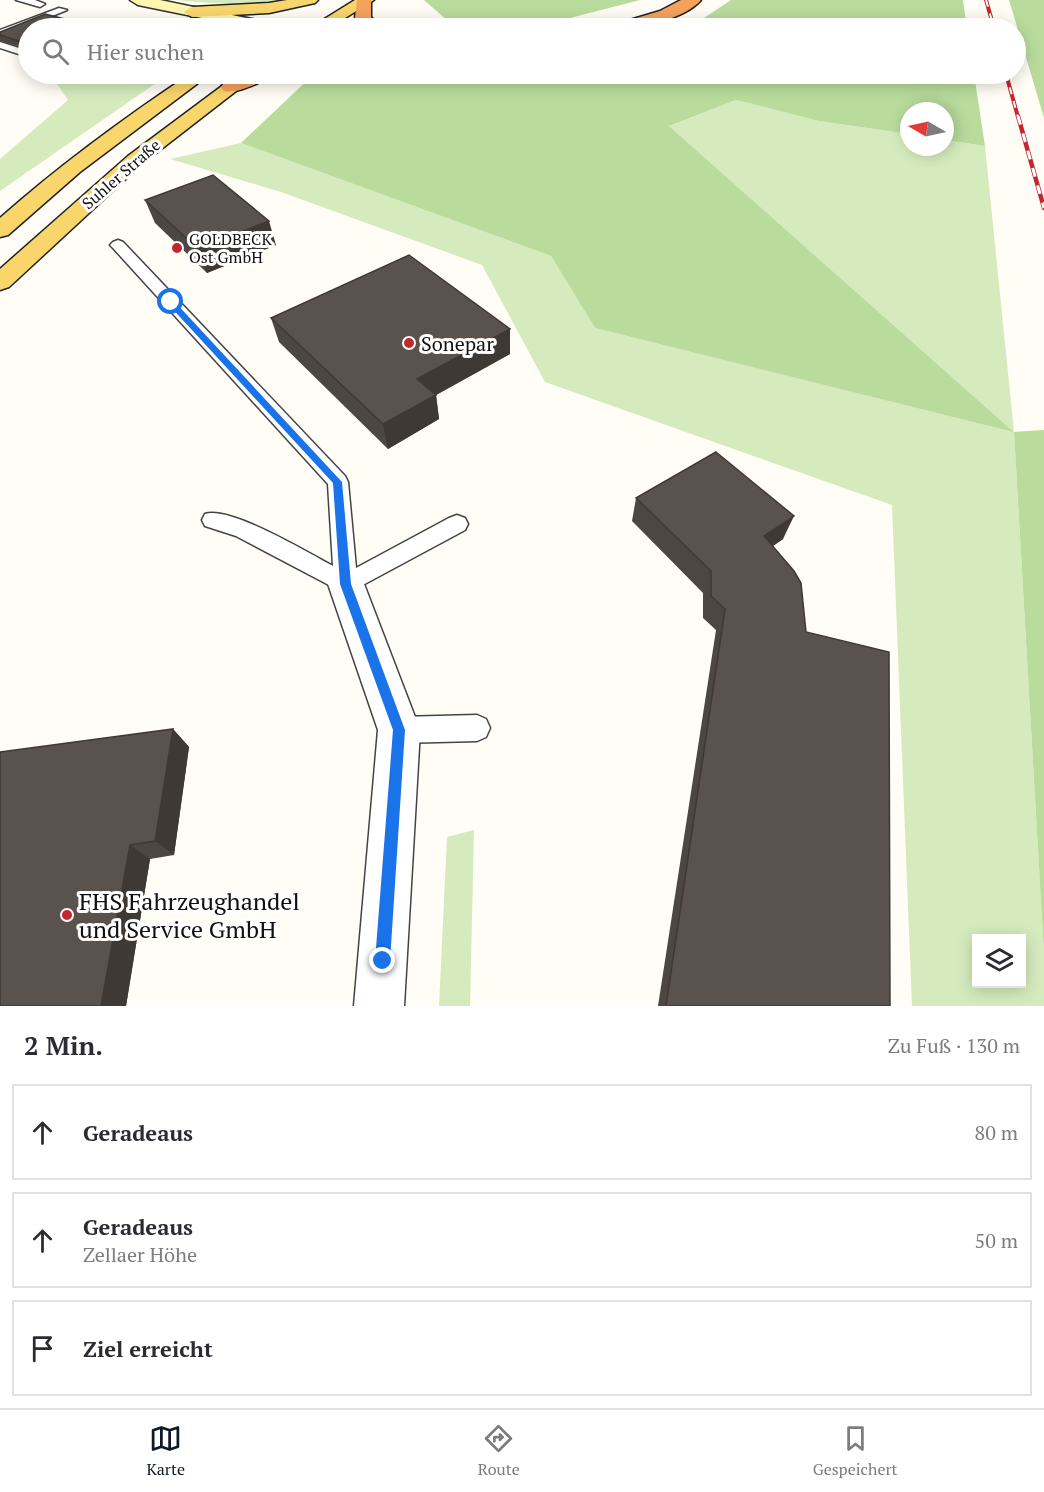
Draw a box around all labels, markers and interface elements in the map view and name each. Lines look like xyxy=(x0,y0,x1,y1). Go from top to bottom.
search box xyxy=(18,18,1026,84)
icon: search xyxy=(39,35,72,68)
text: Hier suchen xyxy=(87,37,204,66)
north arrow xyxy=(900,102,954,156)
street label: Suhler Straße xyxy=(77,134,165,214)
place label: GOLDBECK Ost GmbH xyxy=(189,228,272,268)
marker: GOLDBECK Ost GmbH xyxy=(170,241,184,255)
route start xyxy=(157,288,183,314)
place label: Sonepar xyxy=(421,330,494,357)
marker: Sonepar xyxy=(402,336,416,350)
place label: FHS Fahrzeughandel und Service GmbH xyxy=(79,885,300,945)
marker: FHS Fahrzeughandel und Service GmbH xyxy=(60,908,74,922)
map controls xyxy=(972,934,1026,988)
button: layers xyxy=(972,934,1026,988)
route end xyxy=(369,947,395,973)
text: 2 Min. xyxy=(24,1028,103,1062)
text: Zu Fuß · 130 m xyxy=(888,1032,1020,1059)
icon: ahead xyxy=(26,1116,59,1149)
text: Geradeaus xyxy=(83,1118,193,1147)
text: 80 m xyxy=(975,1119,1018,1146)
text: Geradeaus xyxy=(83,1212,193,1241)
icon: ahead xyxy=(26,1224,59,1257)
text: 50 m xyxy=(975,1227,1018,1254)
text: Zellaer Höhe xyxy=(83,1241,197,1268)
icon: arrive xyxy=(26,1332,59,1365)
text: Ziel erreicht xyxy=(83,1334,213,1363)
tab: Karte xyxy=(146,1422,185,1480)
tab: Route xyxy=(478,1422,520,1480)
tab: Gespeichert xyxy=(813,1422,898,1480)

